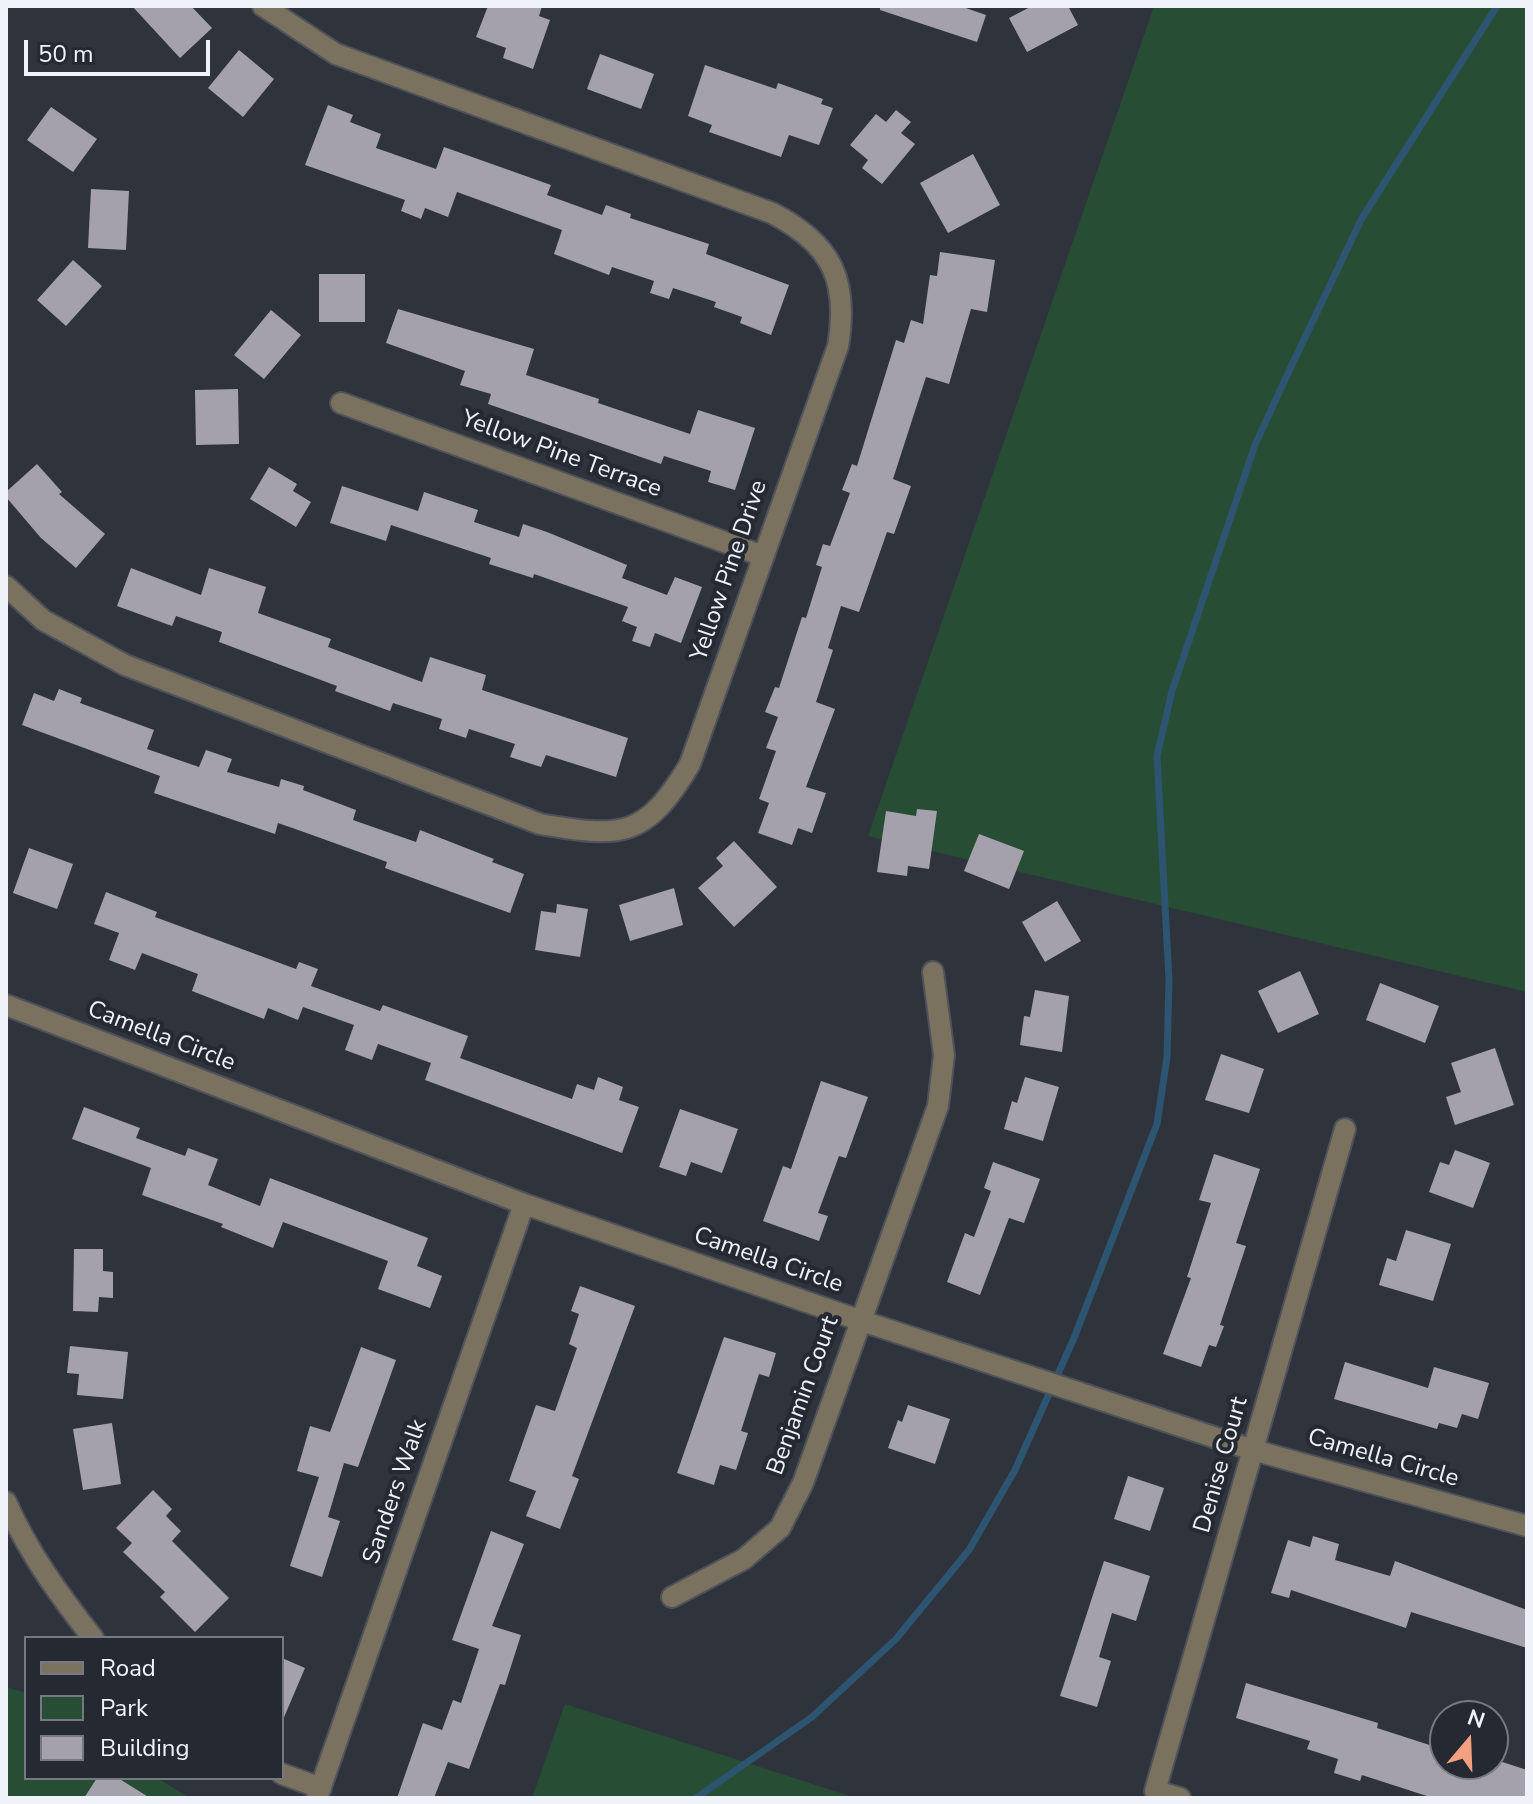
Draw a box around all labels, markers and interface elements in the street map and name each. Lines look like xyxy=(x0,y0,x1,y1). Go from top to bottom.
scale bar xyxy=(28,24,214,74)
text: 50 m xyxy=(38,38,94,70)
street label: Yellow Pine Terrace xyxy=(457,405,665,505)
street label: Yellow Pine Drive xyxy=(686,477,774,665)
street label: Camella Circle xyxy=(83,996,239,1078)
street label: Camella Circle xyxy=(690,1222,846,1300)
street label: Benjamin Court xyxy=(762,1313,846,1479)
street label: Denise Court xyxy=(1189,1394,1255,1536)
street label: Sanders Walk xyxy=(358,1416,434,1568)
street label: Camella Circle xyxy=(1304,1424,1462,1494)
legend xyxy=(24,1636,284,1780)
text: Road xyxy=(100,1652,156,1684)
text: Park xyxy=(100,1692,148,1724)
north arrow xyxy=(1429,1700,1509,1780)
text: N xyxy=(1463,1702,1489,1736)
text: Building xyxy=(100,1732,190,1764)

